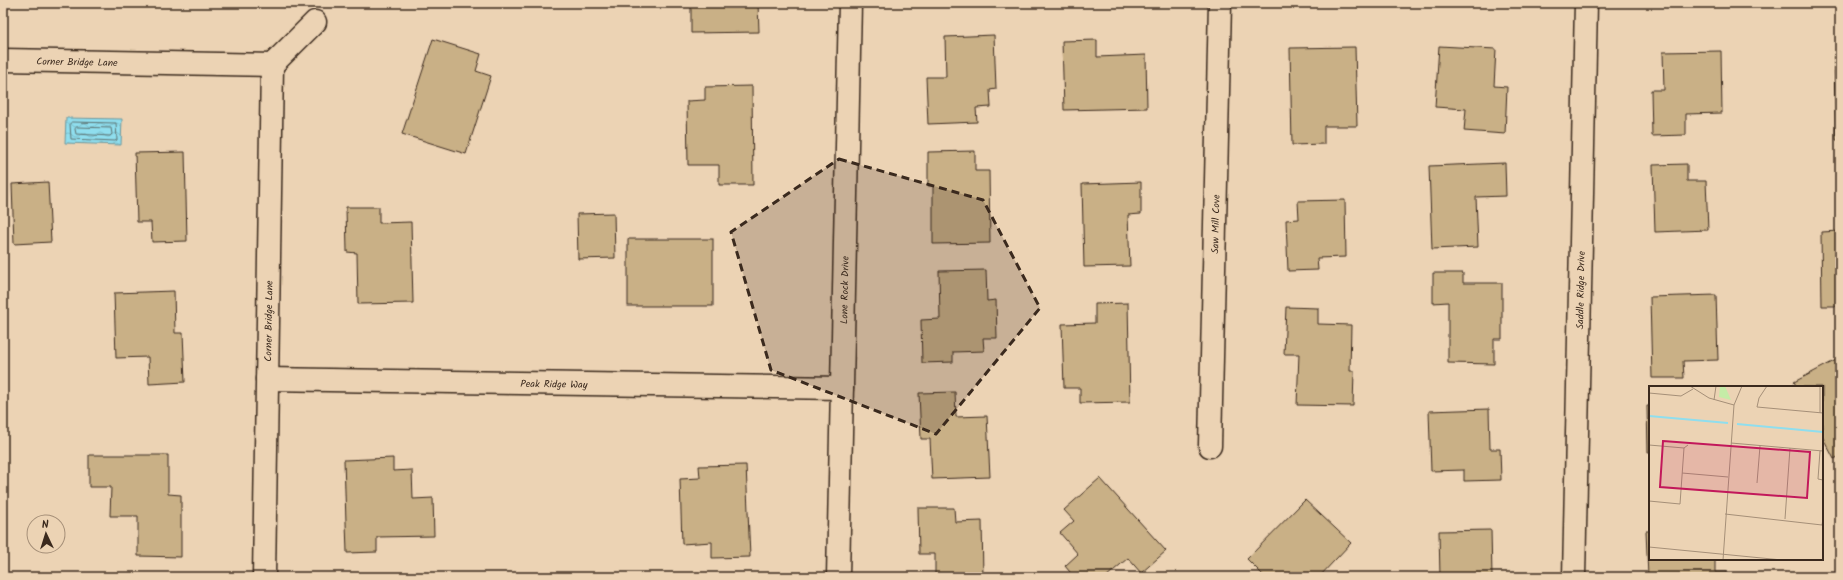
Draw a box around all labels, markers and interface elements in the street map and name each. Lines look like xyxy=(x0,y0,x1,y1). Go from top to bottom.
street label: Corner Bridge Lane xyxy=(36,54,118,71)
street label: Saw Mill Cove xyxy=(1207,194,1225,254)
street label: Saddle Ridge Drive xyxy=(1572,250,1590,329)
street label: Lone Rock Drive xyxy=(836,255,854,324)
street label: Corner Bridge Lane xyxy=(260,280,278,362)
street label: Peak Ridge Way xyxy=(520,376,588,393)
inset map xyxy=(1649,386,1823,560)
north arrow xyxy=(26,514,66,554)
text: N xyxy=(41,516,50,534)

